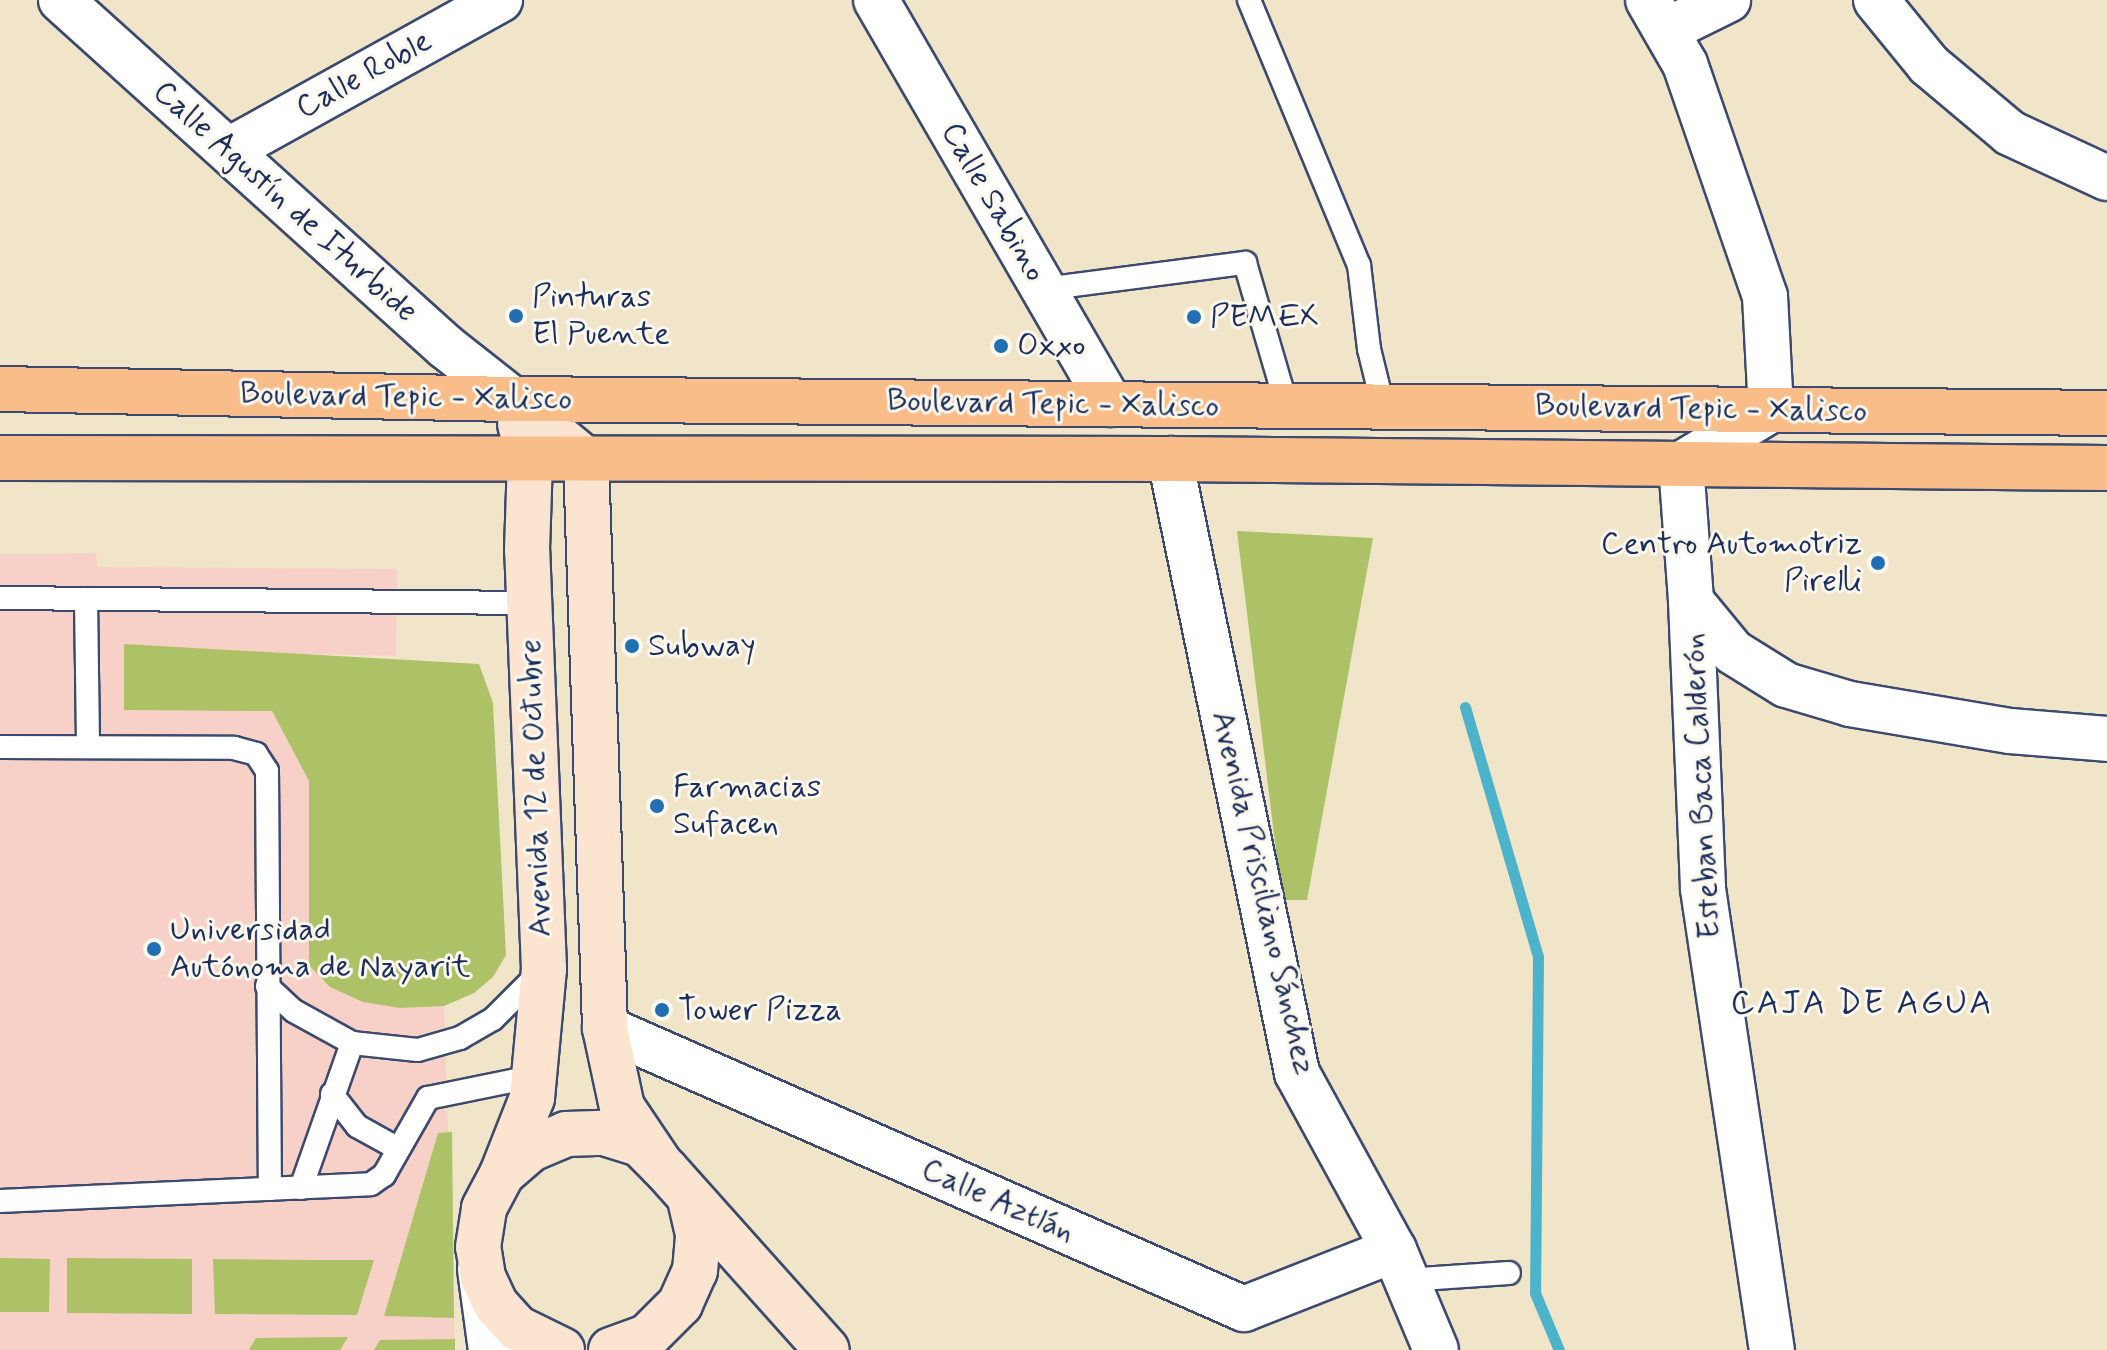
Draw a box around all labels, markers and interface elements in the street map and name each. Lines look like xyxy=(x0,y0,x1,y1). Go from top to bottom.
street label: Calle Roble xyxy=(289,22,439,128)
street label: Calle Agustín de Iturbide xyxy=(147,75,423,329)
street label: Calle Sabino xyxy=(933,117,1053,287)
place label: Pinturas El Puente xyxy=(532,279,662,354)
place label: PEMEX xyxy=(1210,298,1319,336)
marker: Pinturas El Puente xyxy=(507,307,525,325)
marker: PEMEX xyxy=(1185,308,1203,326)
place label: Oxxo xyxy=(1017,327,1085,365)
marker: Oxxo xyxy=(992,337,1010,355)
street label: Boulevard Tepic - Xalisco xyxy=(242,375,570,419)
street label: Boulevard Tepic - Xalisco xyxy=(889,382,1217,426)
street label: Boulevard Tepic - Xalisco xyxy=(1537,387,1865,431)
place label: Centro Automotriz Pirelli xyxy=(1601,526,1862,601)
marker: Centro Automotriz Pirelli xyxy=(1869,554,1887,572)
place label: Subway xyxy=(648,627,756,665)
street label: Esteban Baca Calderón xyxy=(1675,629,1729,943)
marker: Subway xyxy=(623,637,641,655)
street label: Avenida 12 de Octubre xyxy=(512,638,560,938)
street label: Avenida Prisciliano Sánchez xyxy=(1202,707,1324,1079)
place label: Farmacias Sufacen xyxy=(673,769,821,844)
marker: Farmacias Sufacen xyxy=(648,797,666,815)
place label: Universidad Autónoma de Nayarit xyxy=(170,912,469,987)
marker: Universidad Autónoma de Nayarit xyxy=(145,940,163,958)
district label: CAJA DE AGUA xyxy=(1733,984,1991,1024)
place label: Tower Pizza xyxy=(678,991,840,1029)
marker: Tower Pizza xyxy=(653,1001,671,1019)
street label: Calle Aztlán xyxy=(915,1150,1081,1252)

